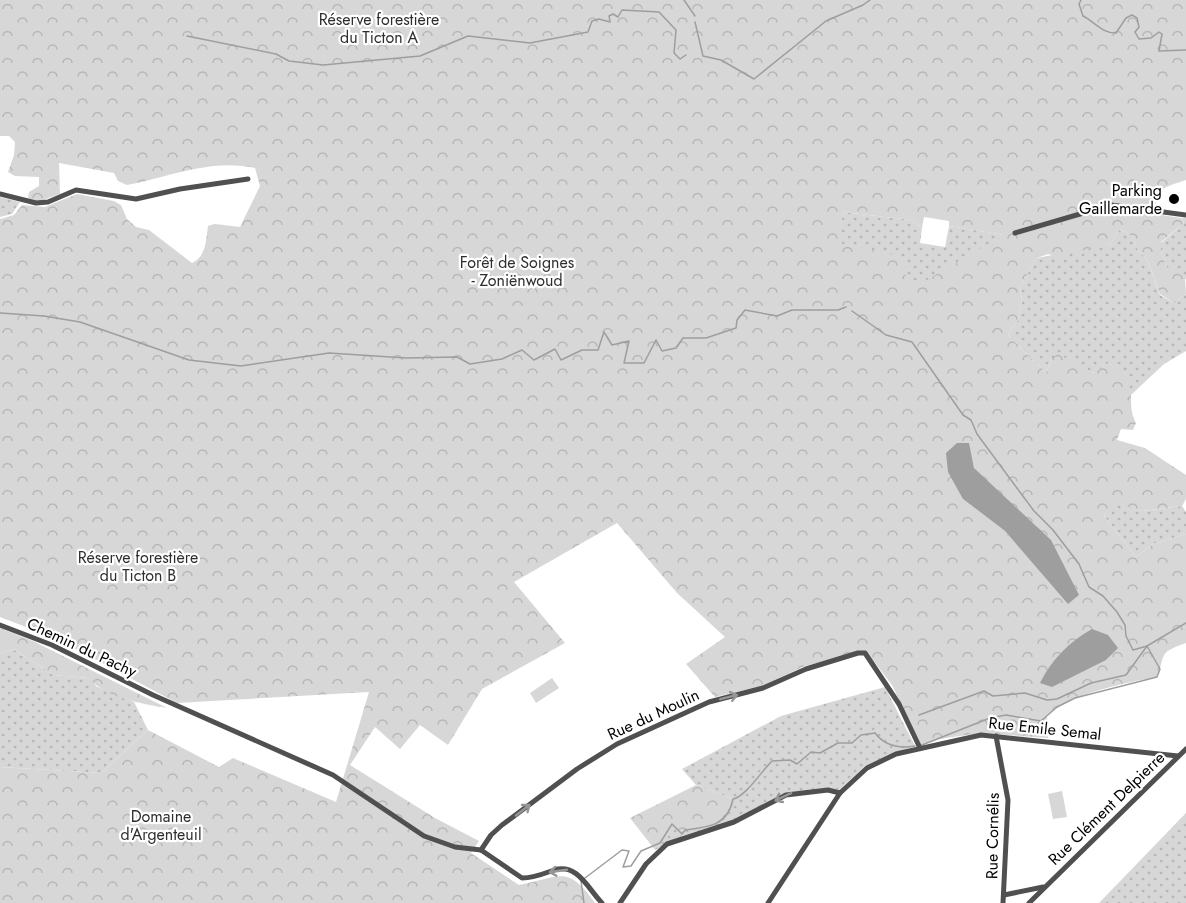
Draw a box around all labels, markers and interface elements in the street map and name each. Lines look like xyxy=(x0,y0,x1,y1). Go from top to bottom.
park label: Réserve forestière du Ticton A xyxy=(319,8,439,49)
place label: Parking Gaillemarde xyxy=(1079,179,1162,220)
marker: Parking Gaillemarde xyxy=(1167,192,1181,206)
park label: Forêt de Soignes - Zoniënwoud xyxy=(460,251,574,292)
park label: Réserve forestière du Ticton B xyxy=(78,546,198,587)
street label: Chemin du Pachy xyxy=(23,612,141,683)
street label: Rue du Moulin xyxy=(603,683,703,746)
one-way arrow xyxy=(719,690,738,702)
street label: Rue Emile Semal xyxy=(987,711,1103,746)
street label: Rue Clément Delpierre xyxy=(1043,746,1170,870)
one-way arrow xyxy=(775,792,793,804)
street label: Rue Cornélis xyxy=(980,793,1005,879)
one-way arrow xyxy=(514,803,530,816)
park label: Domaine d'Argenteuil xyxy=(120,805,202,846)
one-way arrow xyxy=(549,866,568,877)

